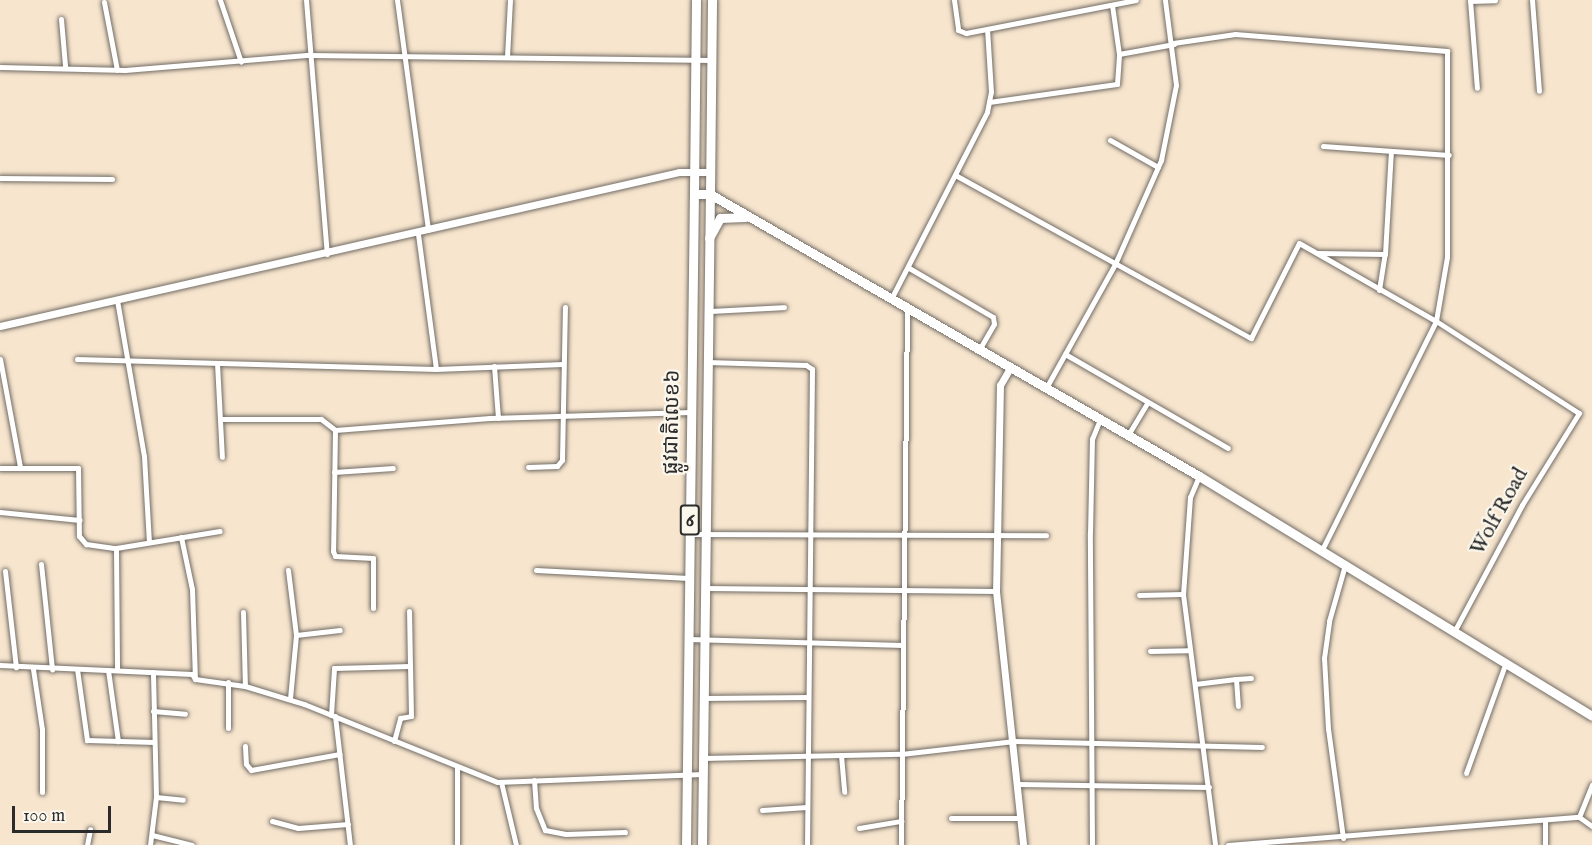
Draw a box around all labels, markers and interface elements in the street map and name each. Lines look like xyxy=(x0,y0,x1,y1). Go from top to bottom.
street label: ផ្លូវជាតិលេខ៦ xyxy=(659,369,687,475)
street label: Wolf Road xyxy=(1466,464,1534,560)
road number: 6 xyxy=(680,503,700,537)
scale bar xyxy=(15,794,114,832)
text: 100 m xyxy=(23,805,65,828)

